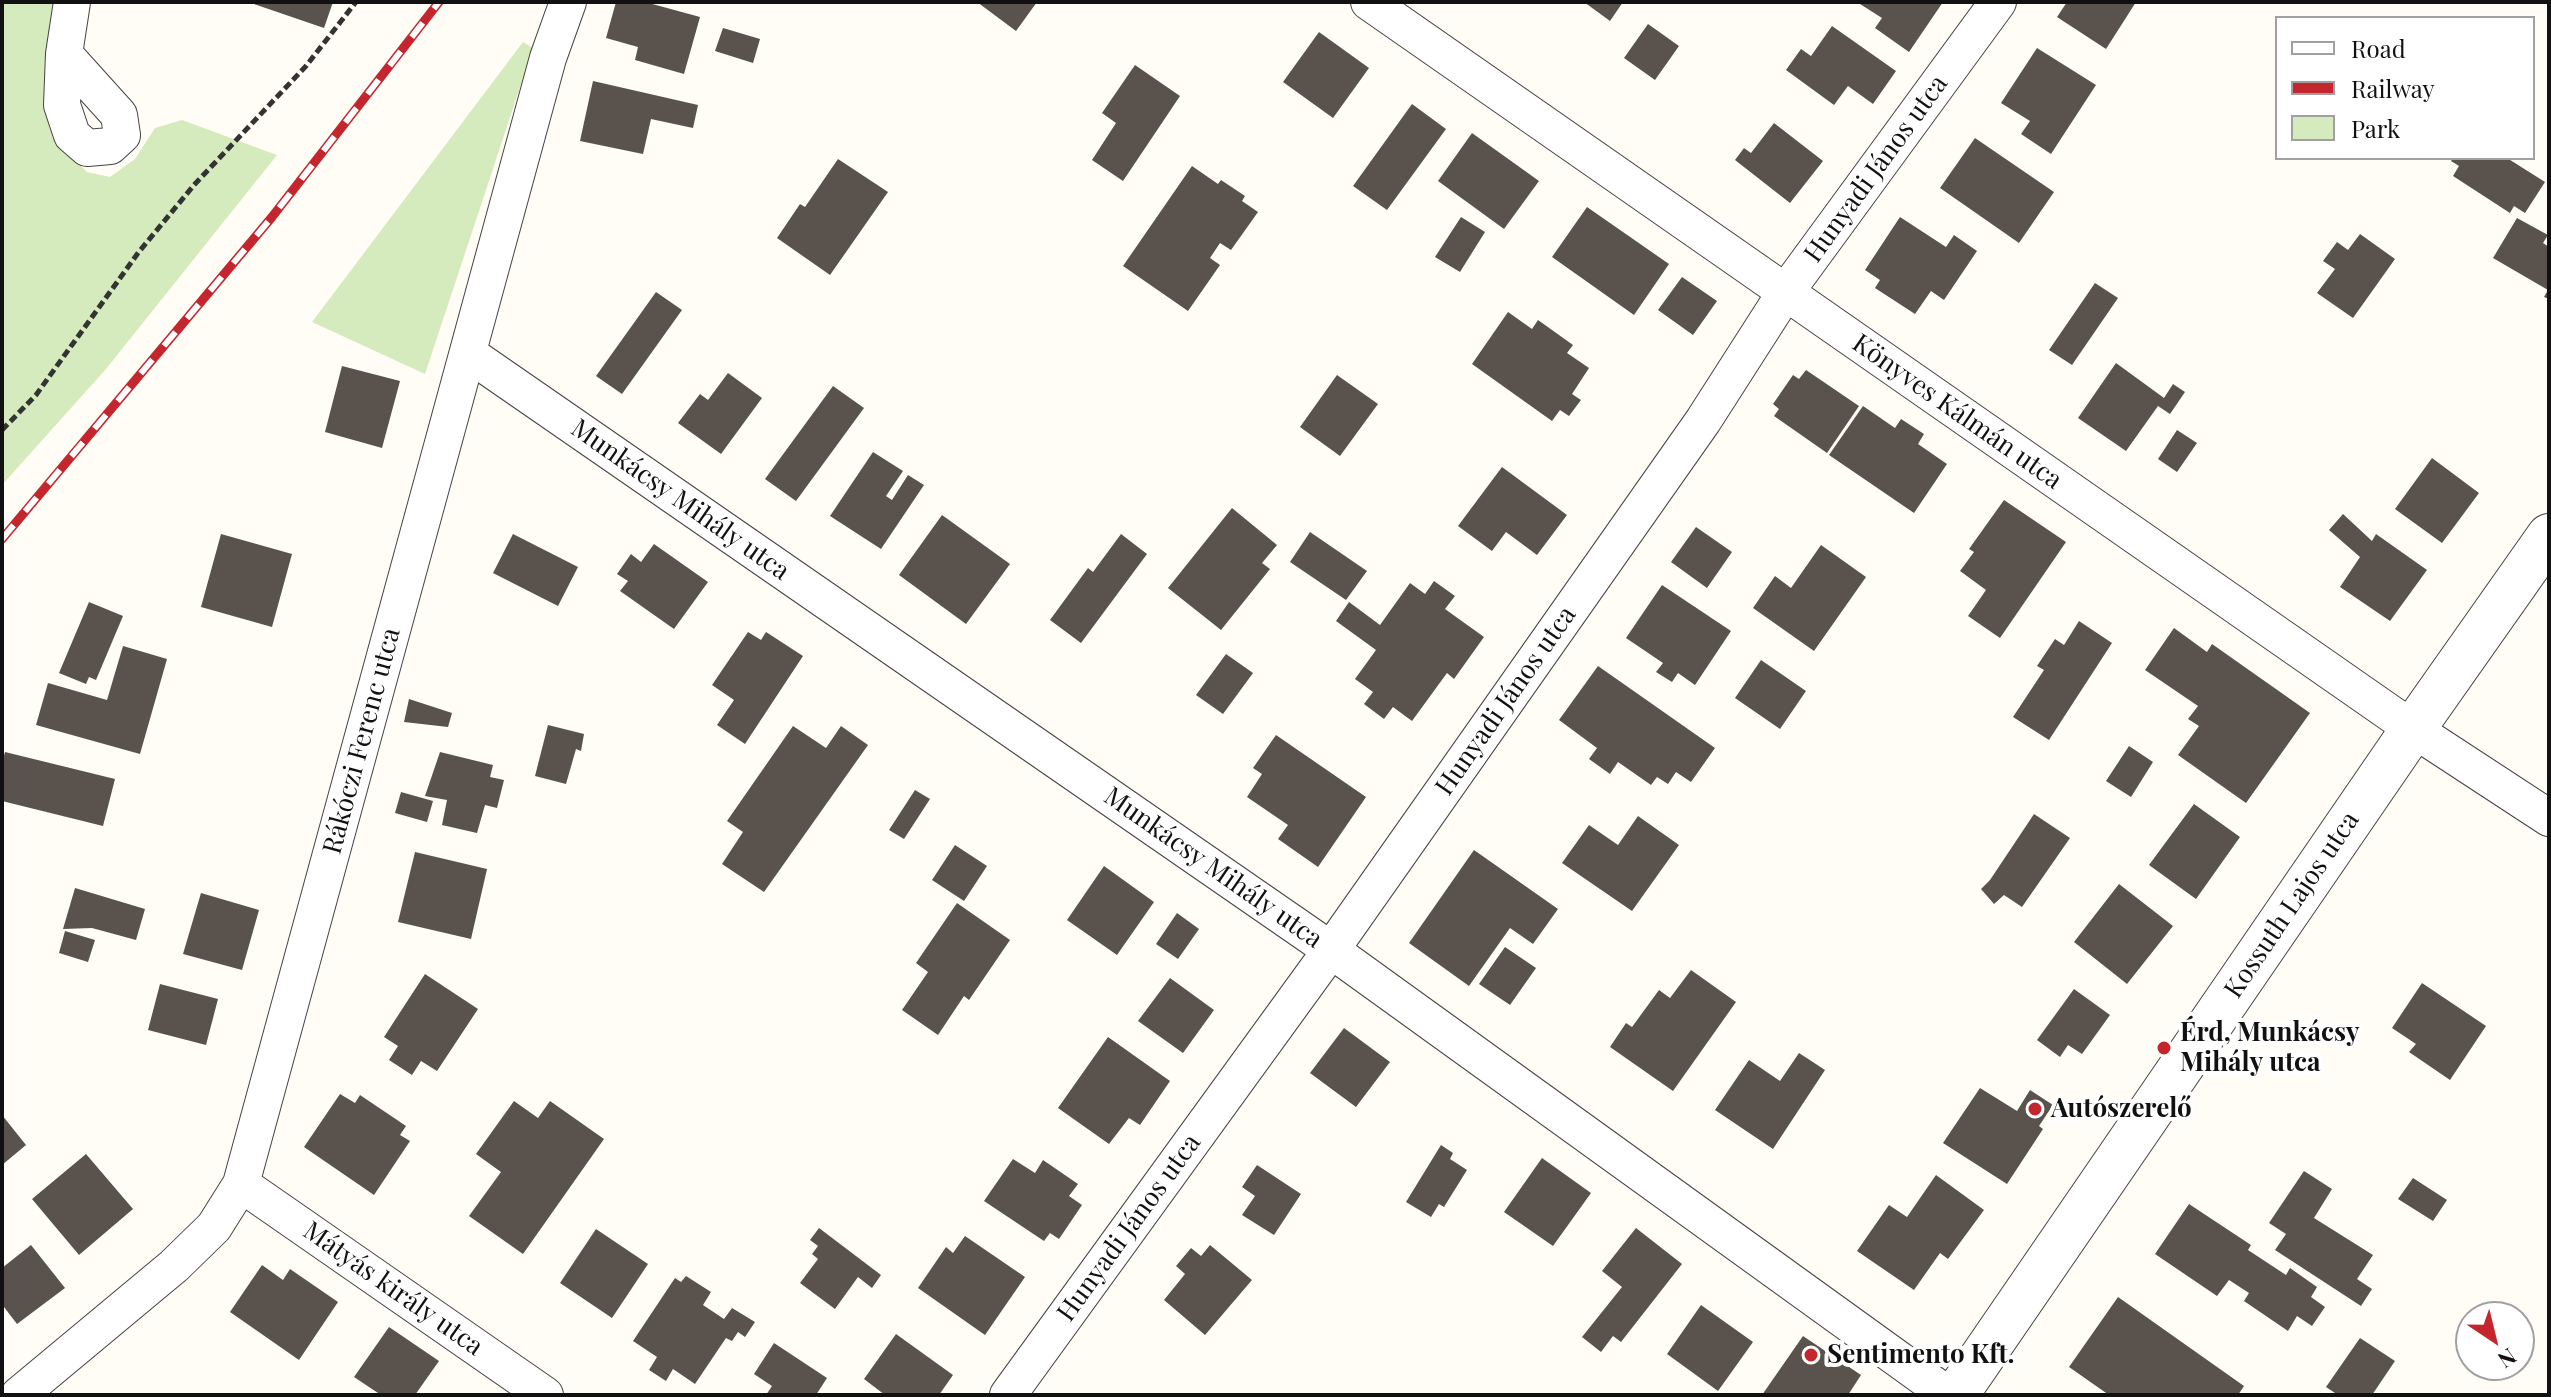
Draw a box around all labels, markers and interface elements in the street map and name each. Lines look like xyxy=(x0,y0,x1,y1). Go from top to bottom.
legend xyxy=(2275,16,2535,160)
text: Road xyxy=(2351,32,2406,64)
street label: Hunyadi János utca xyxy=(1798,69,1954,269)
text: Railway xyxy=(2351,72,2435,104)
text: Park xyxy=(2351,112,2400,144)
street label: Könyves Kálmán utca xyxy=(1846,328,2068,496)
street label: Munkácsy Mihály utca xyxy=(565,413,795,587)
street label: Hunyadi János utca xyxy=(1429,601,1583,801)
street label: Rákóczi Ferenc utca xyxy=(317,625,407,857)
street label: Munkácsy Mihály utca xyxy=(1098,781,1328,955)
street label: Kossuth Lajos utca xyxy=(2218,806,2366,1004)
place label: Érd, Munkácsy Mihály utca xyxy=(2180,1017,2359,1078)
marker: Érd, Munkácsy Mihály utca xyxy=(2155,1039,2173,1057)
place label: Autószerelő xyxy=(2051,1093,2192,1125)
marker: Autószerelő xyxy=(2026,1100,2044,1118)
street label: Hunyadi János utca xyxy=(1051,1128,1207,1328)
street label: Mátyás király utca xyxy=(297,1215,489,1363)
north arrow xyxy=(2455,1301,2535,1381)
place label: Sentimento Kft. xyxy=(1827,1339,2015,1371)
text: N xyxy=(2493,1342,2523,1376)
marker: Sentimento Kft. xyxy=(1802,1346,1820,1364)

